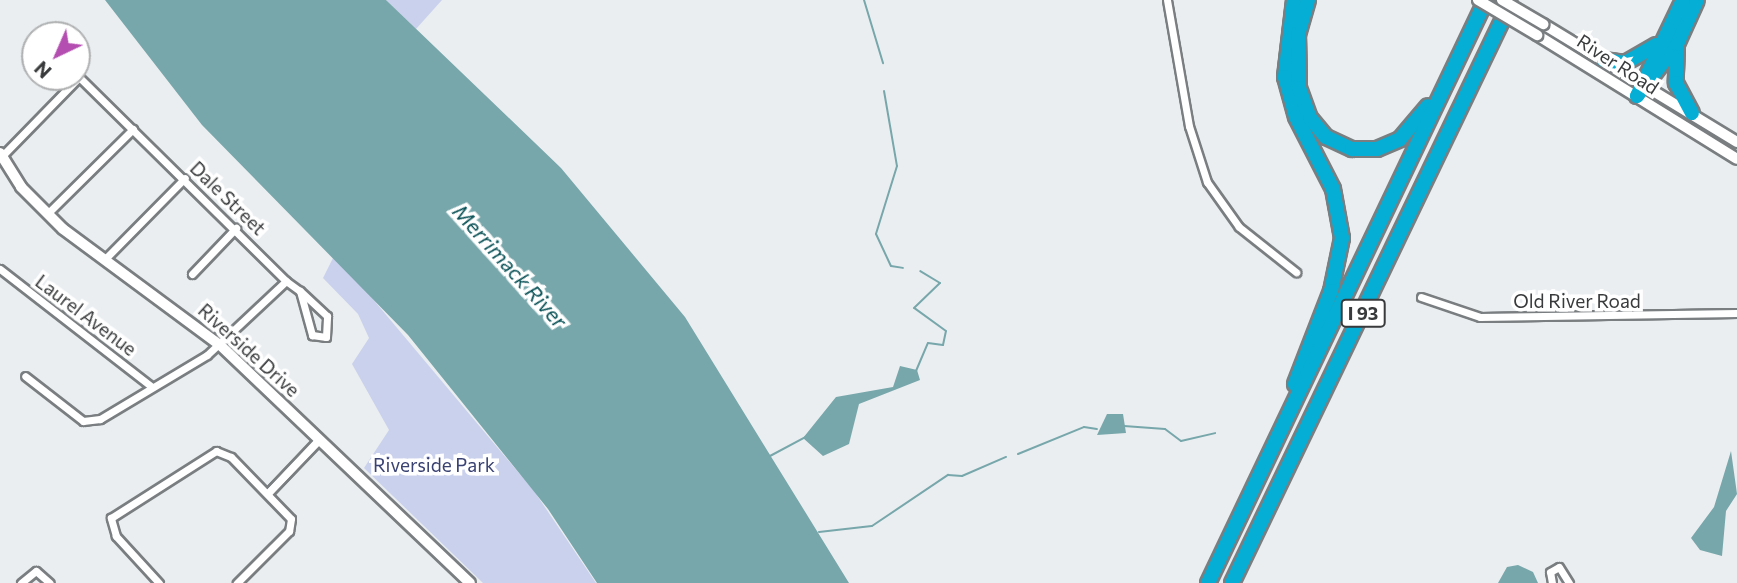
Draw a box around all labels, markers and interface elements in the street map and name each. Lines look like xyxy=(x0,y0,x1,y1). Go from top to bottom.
north arrow xyxy=(21,21,91,91)
street label: River Road xyxy=(1573,29,1663,99)
text: N xyxy=(29,57,56,83)
street label: Dale Street xyxy=(186,156,270,240)
water label: Merrimack River xyxy=(448,199,572,333)
street label: Laurel Avenue xyxy=(31,270,141,360)
street label: Old River Road xyxy=(1513,290,1641,312)
road number: I 93 xyxy=(1340,298,1386,328)
street label: Riverside Drive xyxy=(194,299,304,401)
park label: Riverside Park xyxy=(373,454,495,476)

